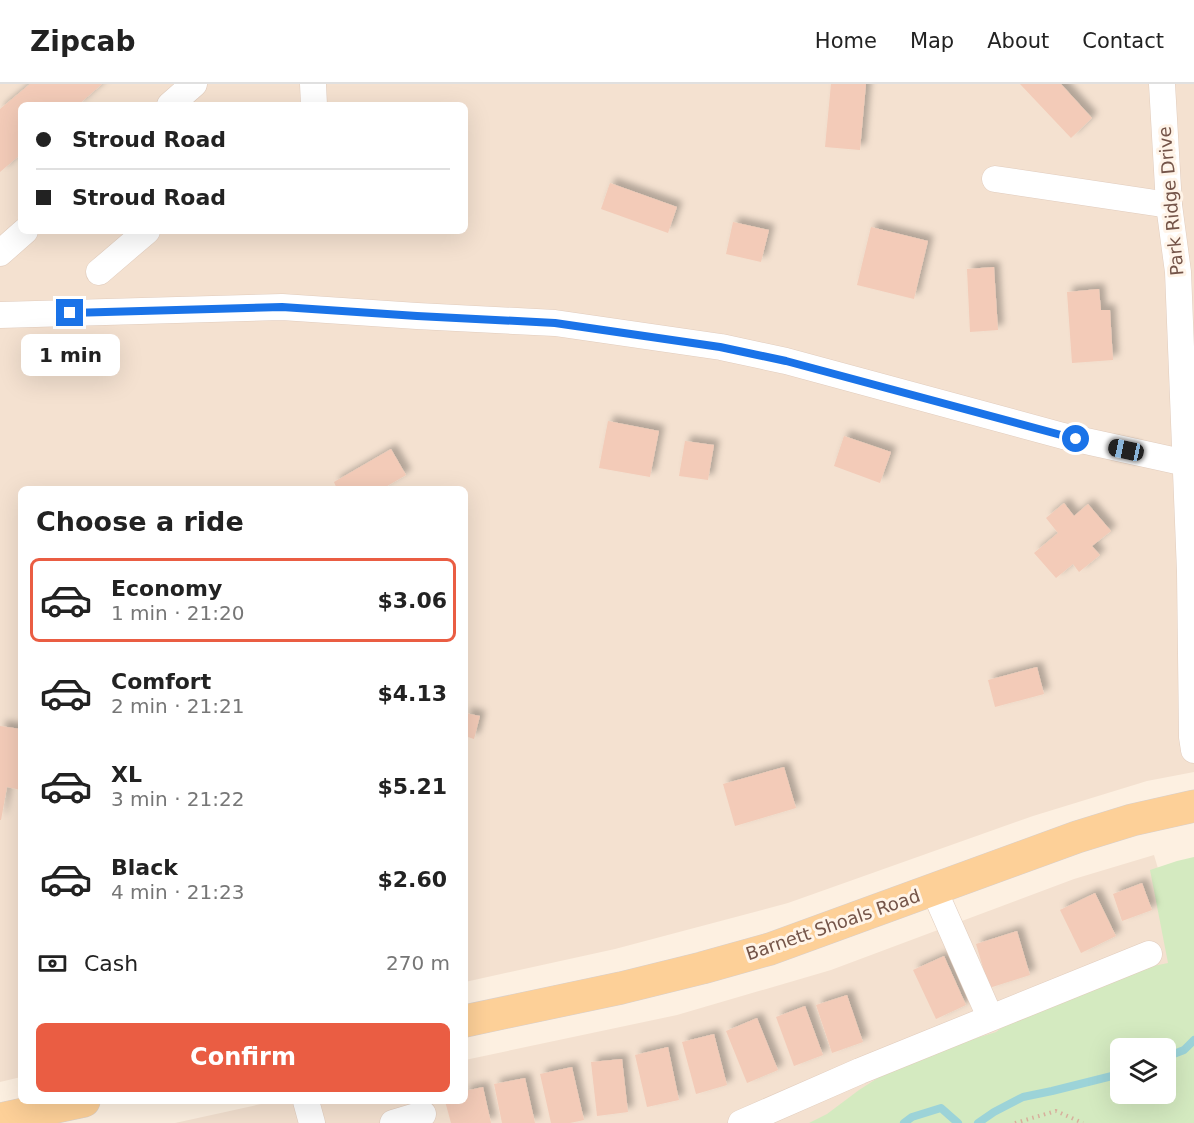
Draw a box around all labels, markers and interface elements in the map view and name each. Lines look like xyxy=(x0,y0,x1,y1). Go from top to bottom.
text: Zipcab xyxy=(30,25,135,58)
text: Home xyxy=(815,29,877,53)
text: Map xyxy=(910,29,954,53)
text: About xyxy=(987,29,1049,53)
text: Contact xyxy=(1082,29,1164,53)
street label: Park Ridge Drive xyxy=(1154,126,1187,277)
text: Stroud Road xyxy=(72,127,226,152)
text: Stroud Road xyxy=(72,185,226,210)
route end xyxy=(56,299,83,326)
callout: 1 min xyxy=(20,334,119,376)
text: 1 min xyxy=(39,343,102,367)
route start xyxy=(1062,425,1089,452)
car xyxy=(1107,437,1145,463)
text: Choose a ride xyxy=(36,506,244,537)
icon: car xyxy=(39,573,93,627)
text: Economy xyxy=(111,576,222,601)
text: $3.06 xyxy=(377,588,447,613)
text: 1 min · 21:20 xyxy=(111,601,245,625)
icon: car xyxy=(39,666,93,720)
text: Comfort xyxy=(111,669,211,694)
text: $4.13 xyxy=(377,681,447,706)
text: 2 min · 21:21 xyxy=(111,694,245,718)
icon: car xyxy=(39,759,93,813)
text: XL xyxy=(111,762,142,787)
text: $5.21 xyxy=(377,774,447,799)
text: 3 min · 21:22 xyxy=(111,787,245,811)
icon: car xyxy=(39,852,93,906)
text: Black xyxy=(111,855,178,880)
text: $2.60 xyxy=(377,867,447,892)
text: 4 min · 21:23 xyxy=(111,880,245,904)
street label: Barnett Shoals Road xyxy=(743,885,923,964)
icon: cash xyxy=(36,947,69,980)
text: Cash xyxy=(84,951,138,976)
text: 270 m xyxy=(386,951,450,975)
button: Confirm xyxy=(36,1023,450,1092)
map controls xyxy=(1110,1038,1176,1104)
button: layers xyxy=(1110,1038,1176,1104)

